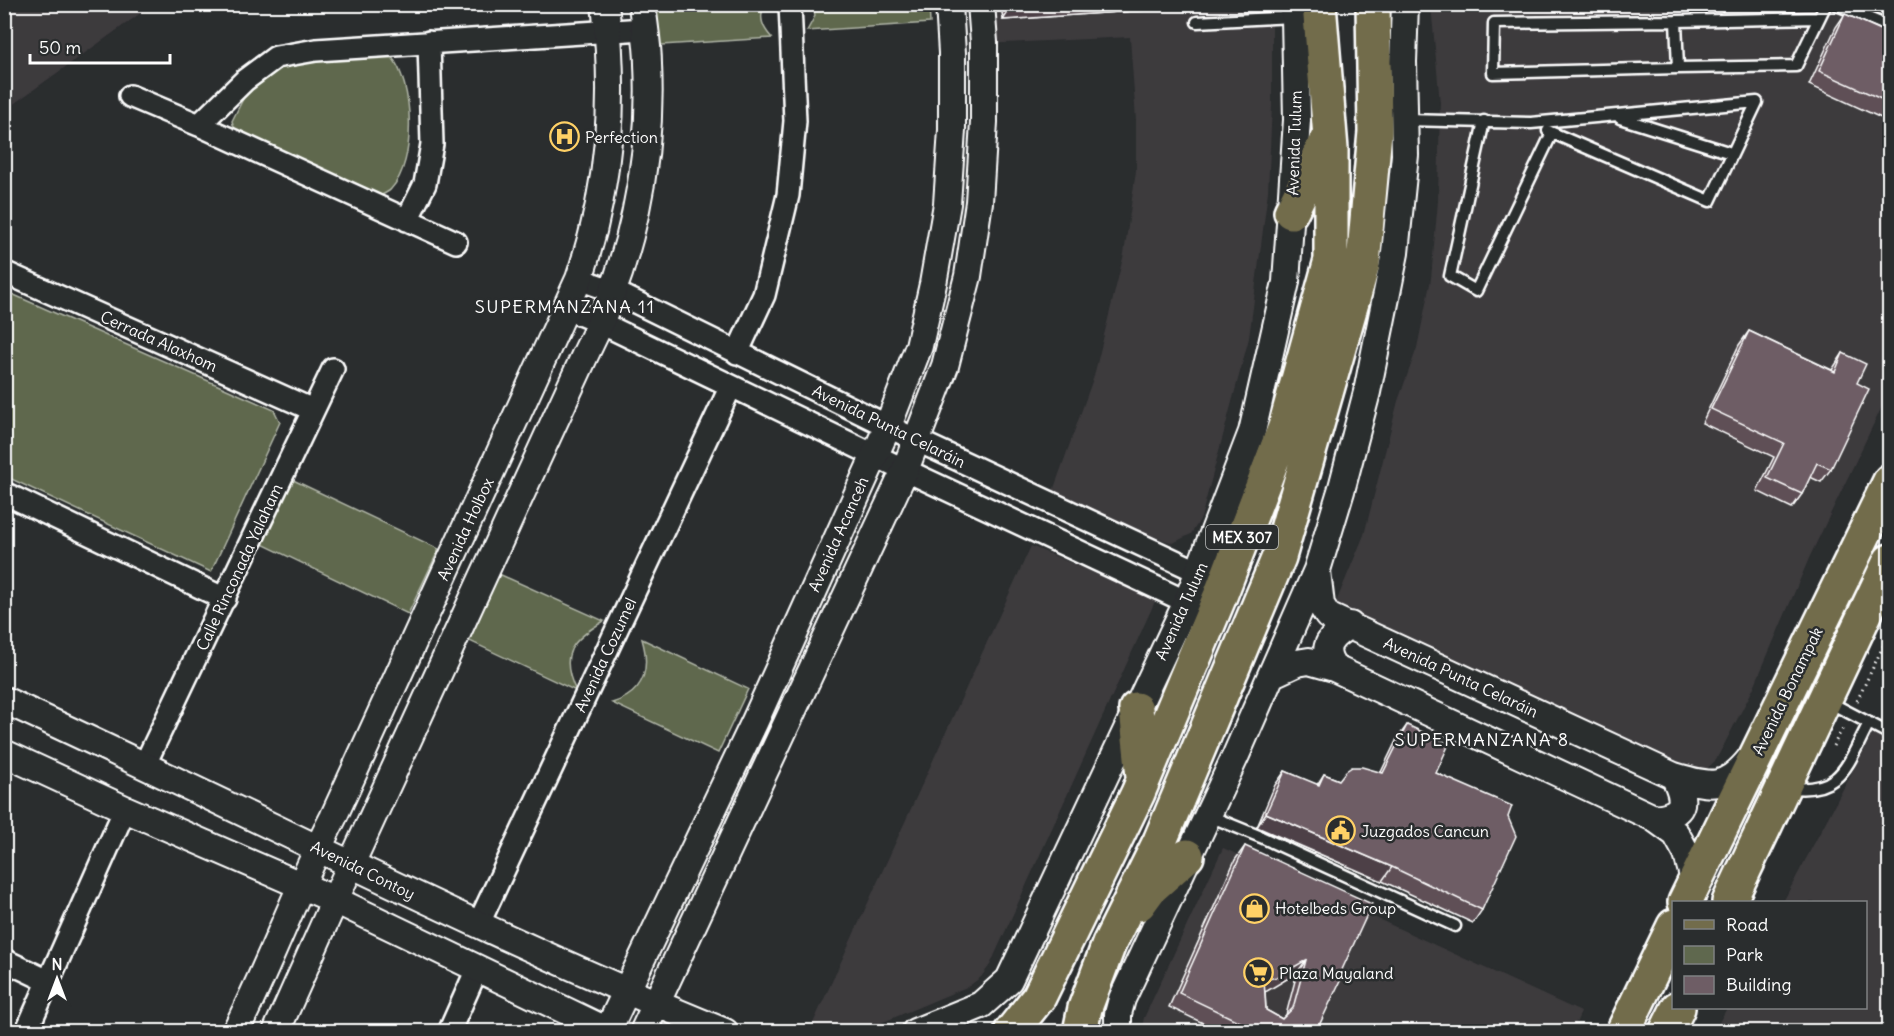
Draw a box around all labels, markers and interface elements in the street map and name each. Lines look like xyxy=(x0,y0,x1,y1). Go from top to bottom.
scale bar xyxy=(30,27,170,65)
text: 50 m xyxy=(39,36,81,59)
street label: Avenida Tulum xyxy=(1282,90,1306,196)
hospital icon: Perfection xyxy=(548,121,580,153)
place label: Perfection xyxy=(585,127,658,147)
district label: SUPERMANZANA 11 xyxy=(475,295,655,318)
street label: Cerrada Alaxhom xyxy=(97,306,221,376)
street label: Avenida Punta Celaráin xyxy=(809,380,969,472)
street label: Avenida Acanceh xyxy=(804,473,872,595)
street label: Avenida Holbox xyxy=(432,474,498,584)
street label: Calle Rinconada Yalaham xyxy=(192,480,286,654)
road number: MEX 307 xyxy=(1206,525,1278,549)
street label: Avenida Tulum xyxy=(1150,559,1212,663)
street label: Avenida Cozumel xyxy=(570,594,640,716)
street label: Avenida Bonampak xyxy=(1747,624,1827,758)
street label: Avenida Punta Celaráin xyxy=(1381,632,1541,722)
district label: SUPERMANZANA 8 xyxy=(1394,728,1570,751)
public building icon: Juzgados Cancun xyxy=(1324,815,1356,847)
place label: Juzgados Cancun xyxy=(1361,821,1489,841)
street label: Avenida Contoy xyxy=(308,836,418,904)
shop icon: Hotelbeds Group xyxy=(1238,892,1270,924)
place label: Hotelbeds Group xyxy=(1275,898,1396,918)
legend xyxy=(1672,901,1867,1009)
text: Road xyxy=(1726,913,1769,936)
text: Park xyxy=(1726,943,1763,966)
north arrow xyxy=(27,949,87,1009)
text: N xyxy=(51,954,63,974)
supermarket icon: Plaza Mayaland xyxy=(1242,957,1274,989)
place label: Plaza Mayaland xyxy=(1279,963,1393,983)
text: Building xyxy=(1726,973,1791,996)

